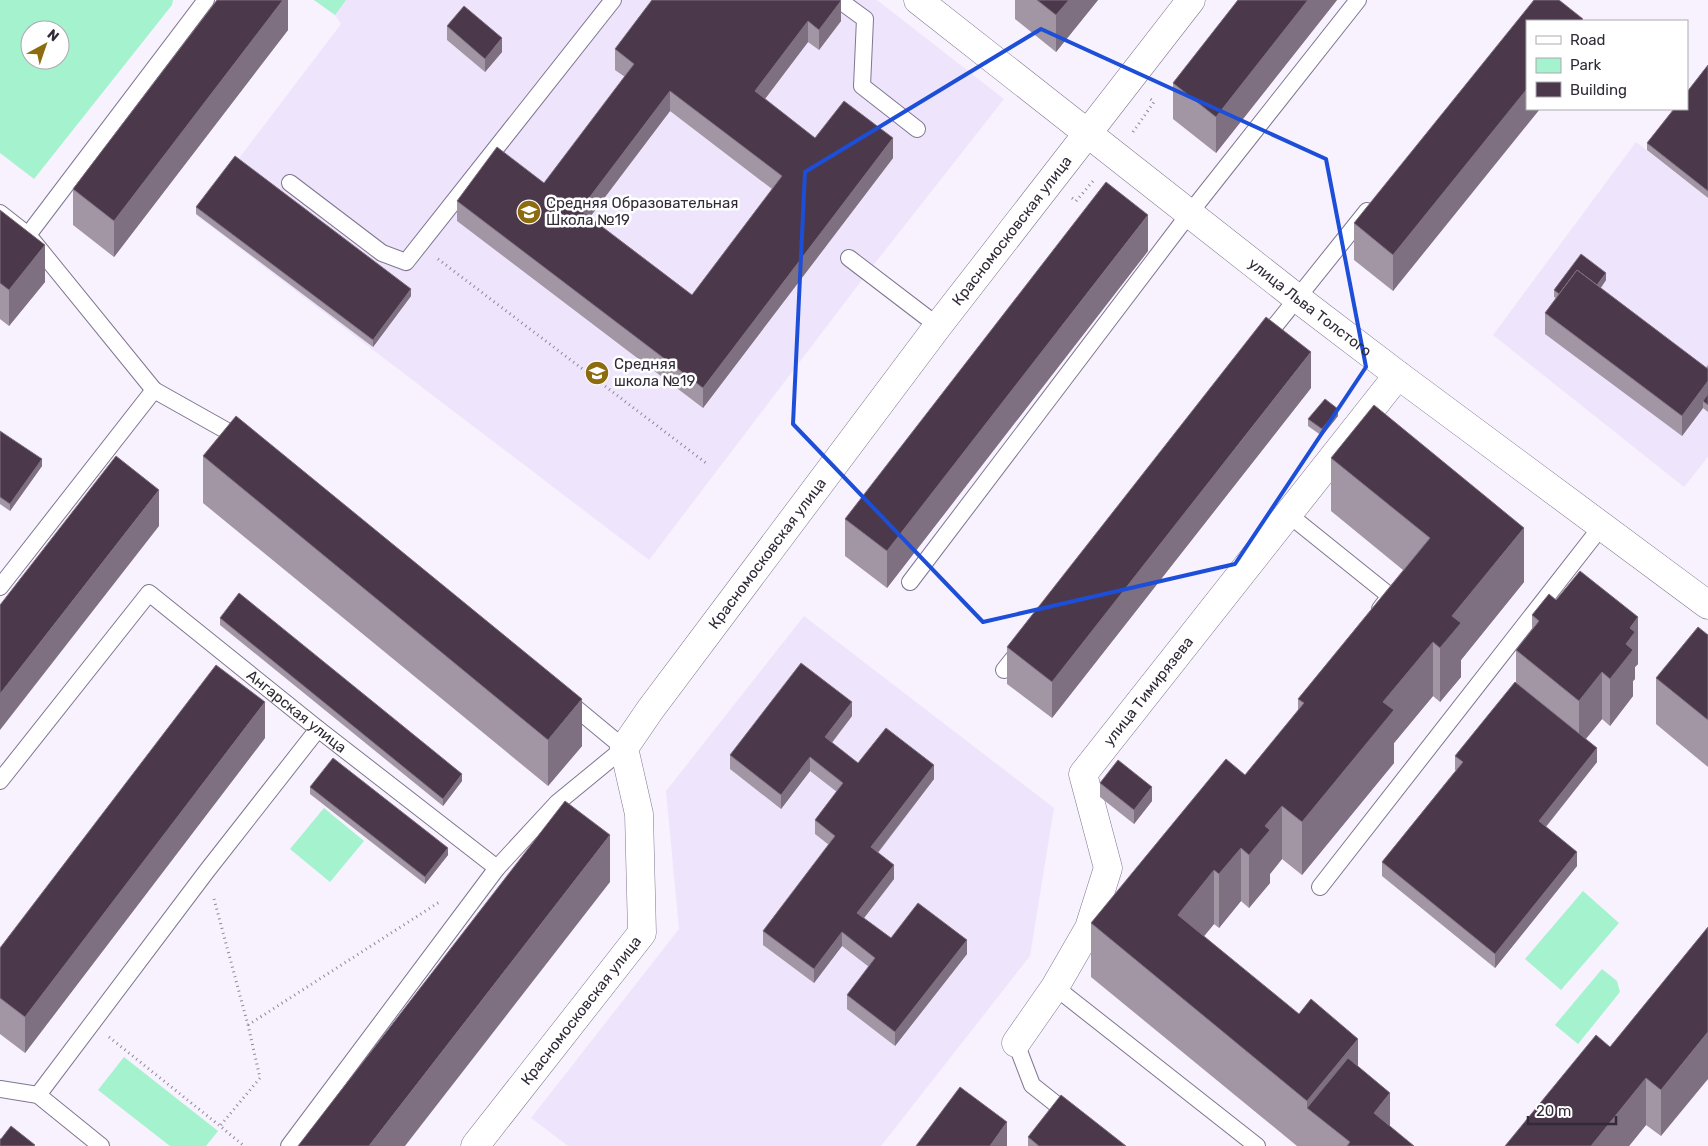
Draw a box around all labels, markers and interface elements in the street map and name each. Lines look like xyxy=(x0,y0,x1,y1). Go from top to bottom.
north arrow xyxy=(20,20,70,70)
legend xyxy=(1526,20,1688,110)
text: N xyxy=(44,26,62,45)
text: Road xyxy=(1570,31,1606,49)
text: Park xyxy=(1570,56,1601,74)
text: Building xyxy=(1570,81,1627,99)
street label: Красномосковская улица xyxy=(948,152,1076,309)
place label: Средняя Образовательная Школа №19 xyxy=(546,194,738,229)
school or university icon: Средняя Образовательная Школа №19 xyxy=(516,199,542,225)
street label: улица Льва Толстого xyxy=(1245,254,1375,360)
place label: Средняя школа №19 xyxy=(614,355,695,390)
school or university icon: Средняя школа №19 xyxy=(584,360,610,386)
street label: Красномосковская улица xyxy=(705,474,830,633)
street label: улица Тимирязева xyxy=(1100,633,1197,749)
street label: Ангарская улица xyxy=(243,666,350,757)
street label: Красномосковская улица xyxy=(517,933,645,1089)
scale bar xyxy=(1528,1094,1616,1126)
text: 20 m xyxy=(1536,1102,1571,1120)

